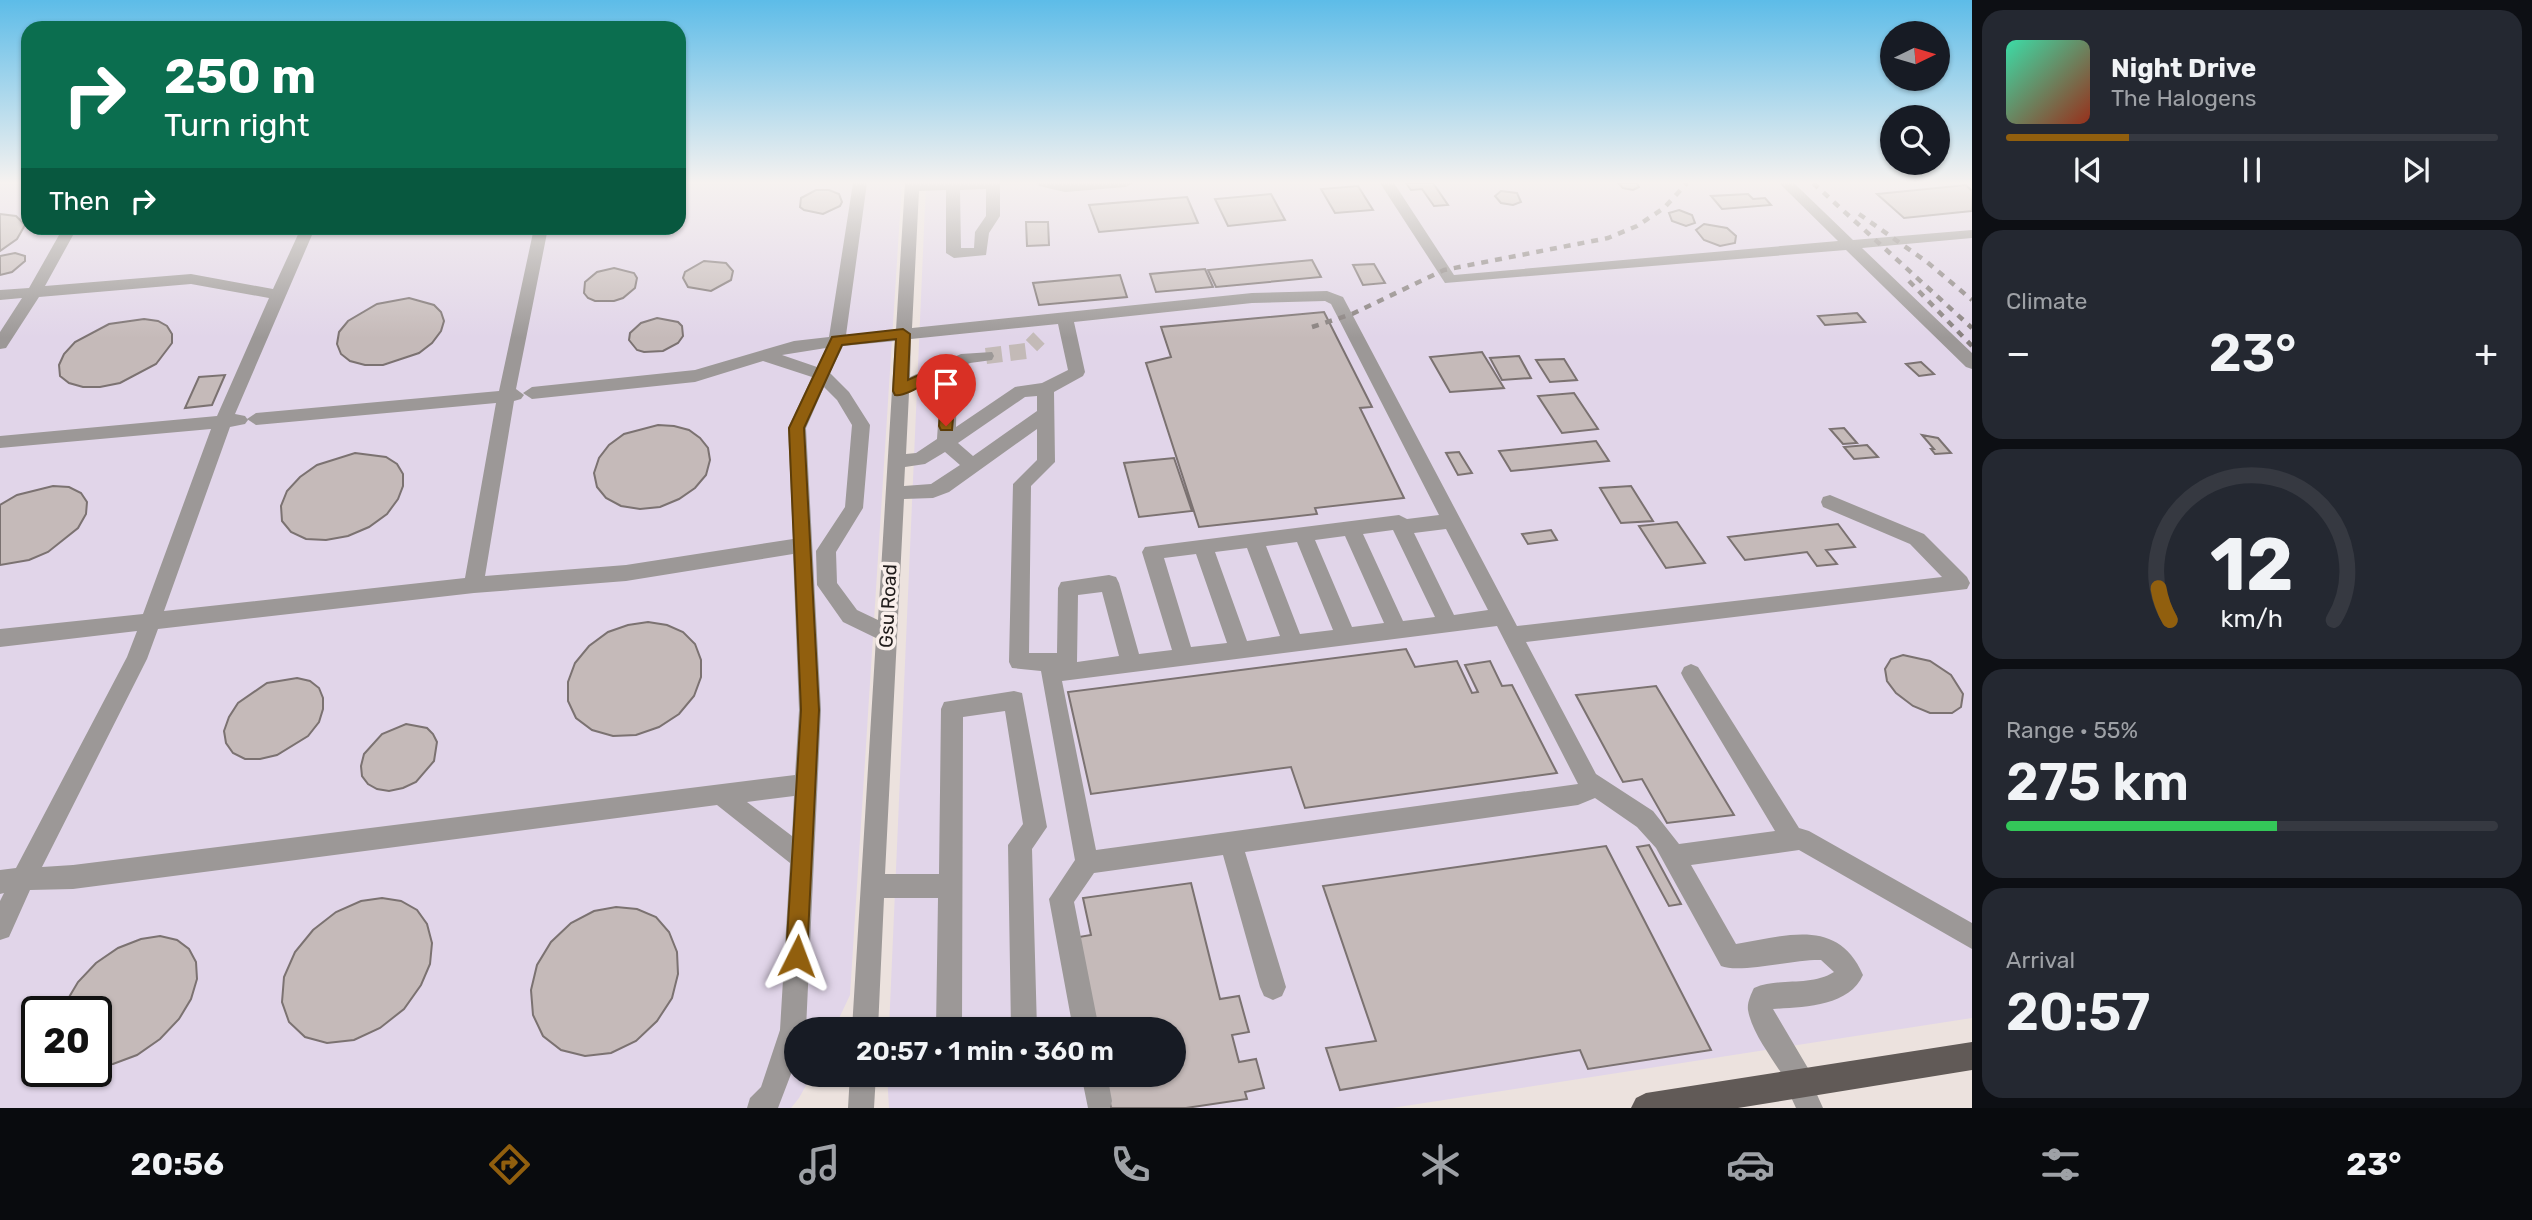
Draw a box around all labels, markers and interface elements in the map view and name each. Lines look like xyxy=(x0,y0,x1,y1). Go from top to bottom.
north arrow xyxy=(1880,21,1950,91)
map controls xyxy=(1880,21,1950,175)
text: 250 m xyxy=(164,47,316,105)
icon: right xyxy=(49,49,140,140)
text: Night Drive xyxy=(2111,53,2256,84)
text: The Halogens xyxy=(2111,84,2257,112)
button: search xyxy=(1880,105,1950,175)
text: Turn right xyxy=(164,106,309,144)
icon: previous xyxy=(2069,151,2107,189)
icon: pause xyxy=(2233,151,2271,189)
icon: next xyxy=(2397,151,2435,189)
icon: right xyxy=(124,182,162,220)
text: Then xyxy=(49,186,110,217)
text: Climate xyxy=(2006,287,2087,315)
text: 23° xyxy=(2209,322,2296,384)
text: − xyxy=(2006,330,2031,376)
text: + xyxy=(2474,330,2498,376)
pin xyxy=(916,354,976,426)
icon: arrive xyxy=(927,365,965,403)
text: 12 xyxy=(2210,522,2294,608)
street label: Gsu Road xyxy=(874,564,902,648)
text: km/h xyxy=(2221,604,2283,633)
text: Range · 55% xyxy=(2006,716,2138,744)
text: 275 km xyxy=(2006,751,2189,813)
position arrow xyxy=(760,919,834,993)
text: Arrival xyxy=(2006,946,2075,974)
text: 20:57 xyxy=(2006,981,2150,1043)
speed limit sign: 20 xyxy=(21,996,112,1087)
text: 20:57 · 1 min · 360 m xyxy=(856,1036,1114,1067)
icon: directions xyxy=(485,1140,534,1189)
icon: music xyxy=(795,1140,844,1189)
icon: phone xyxy=(1106,1140,1155,1189)
icon: climate xyxy=(1416,1140,1465,1189)
icon: car xyxy=(1726,1140,1775,1189)
icon: filters xyxy=(2036,1140,2085,1189)
text: 20:56 xyxy=(131,1145,224,1183)
text: 23° xyxy=(2346,1145,2401,1183)

